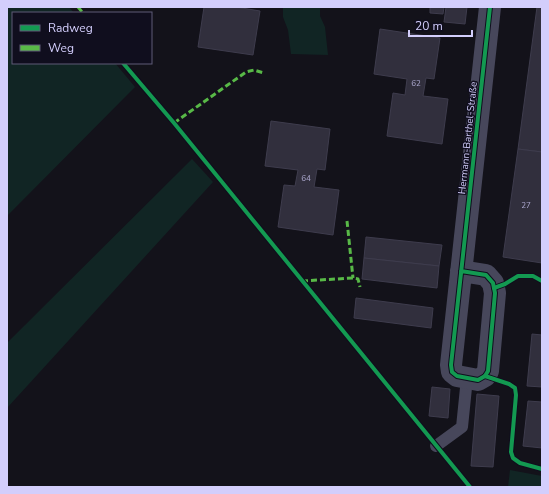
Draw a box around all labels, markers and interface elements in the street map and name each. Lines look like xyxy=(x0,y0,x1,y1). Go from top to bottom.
legend xyxy=(12,12,152,64)
scale bar xyxy=(409,12,472,38)
text: 20 m xyxy=(415,18,443,34)
text: Radweg xyxy=(48,20,93,36)
text: Weg xyxy=(48,40,74,56)
house number: 62 xyxy=(411,78,421,89)
street label: Hermann-Barthel-Straße xyxy=(455,81,481,195)
house number: 64 xyxy=(301,173,311,184)
house number: 27 xyxy=(521,200,531,211)

